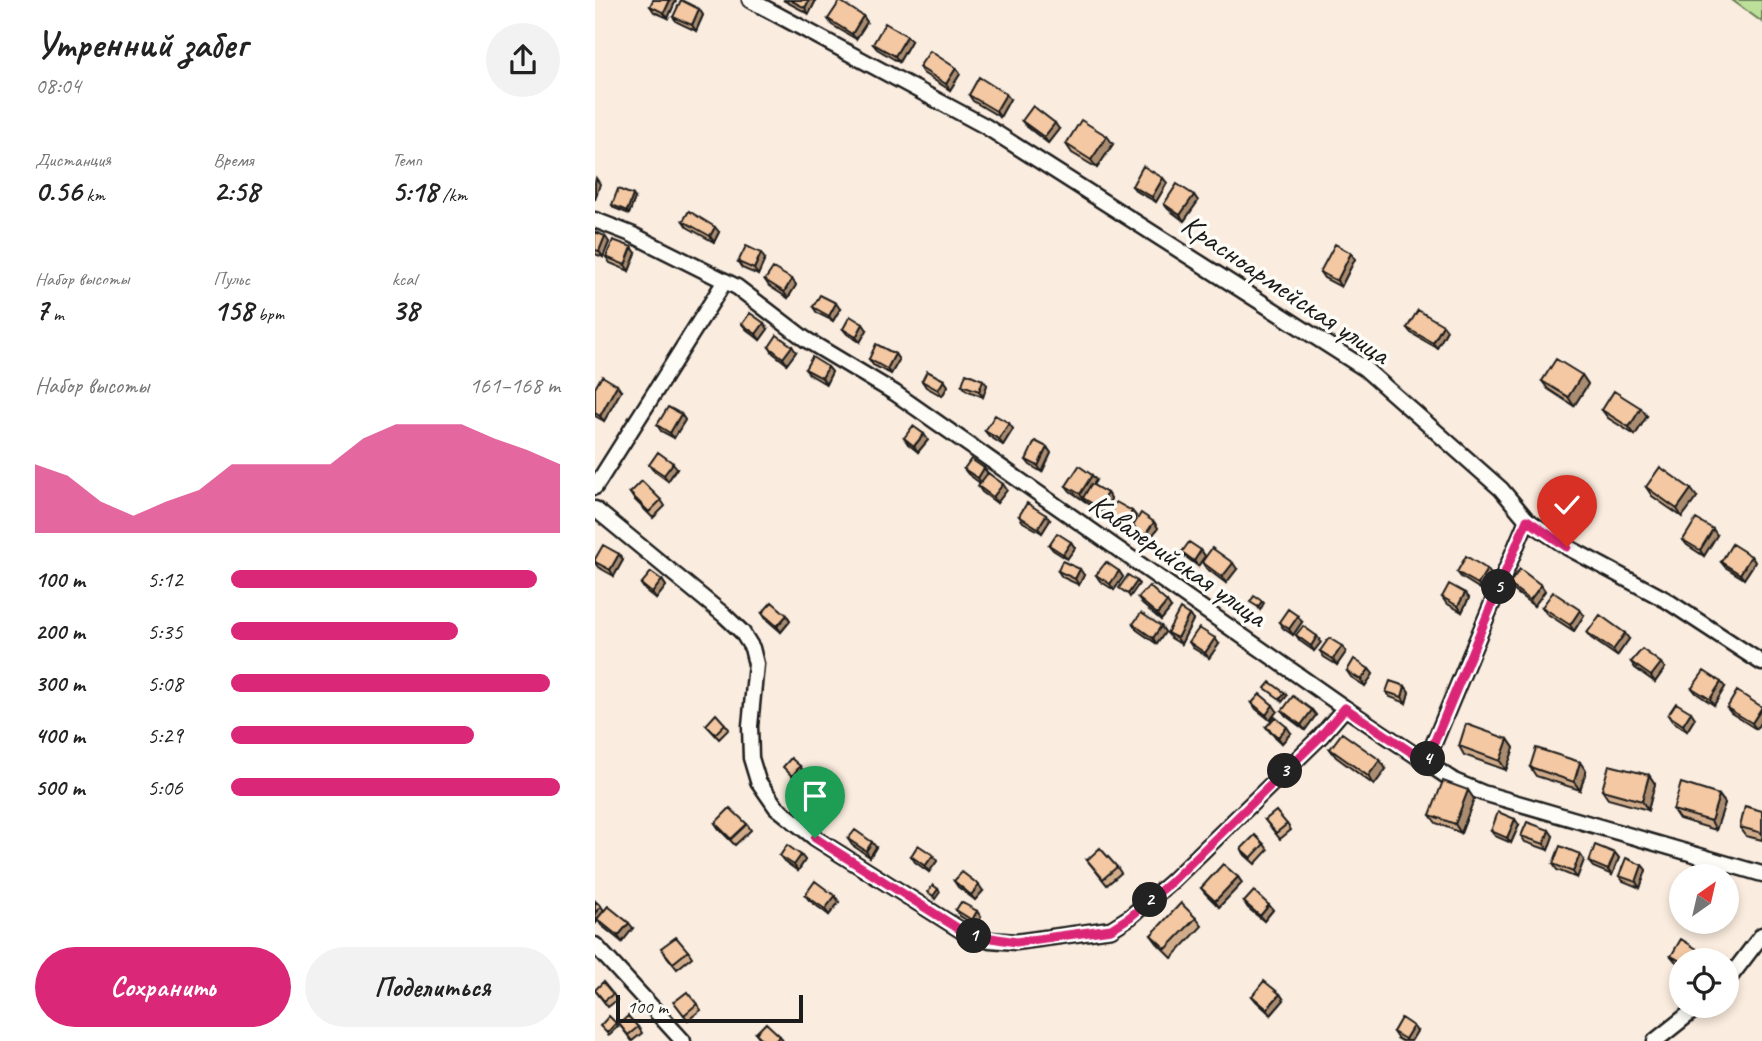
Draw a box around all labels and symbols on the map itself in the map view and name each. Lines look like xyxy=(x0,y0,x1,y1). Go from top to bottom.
street label: Красноармейская улица xyxy=(1174,205,1399,374)
pin xyxy=(1537,475,1597,547)
street label: Кавалерийская улица xyxy=(1082,485,1276,636)
pin: 5 xyxy=(1481,570,1517,604)
pin: 4 xyxy=(1411,742,1445,776)
pin: 3 xyxy=(1267,754,1303,788)
pin xyxy=(785,766,845,838)
north arrow xyxy=(1669,864,1739,934)
pin: 2 xyxy=(1133,883,1167,918)
pin: 1 xyxy=(957,918,991,954)
scale bar xyxy=(616,992,803,1024)

